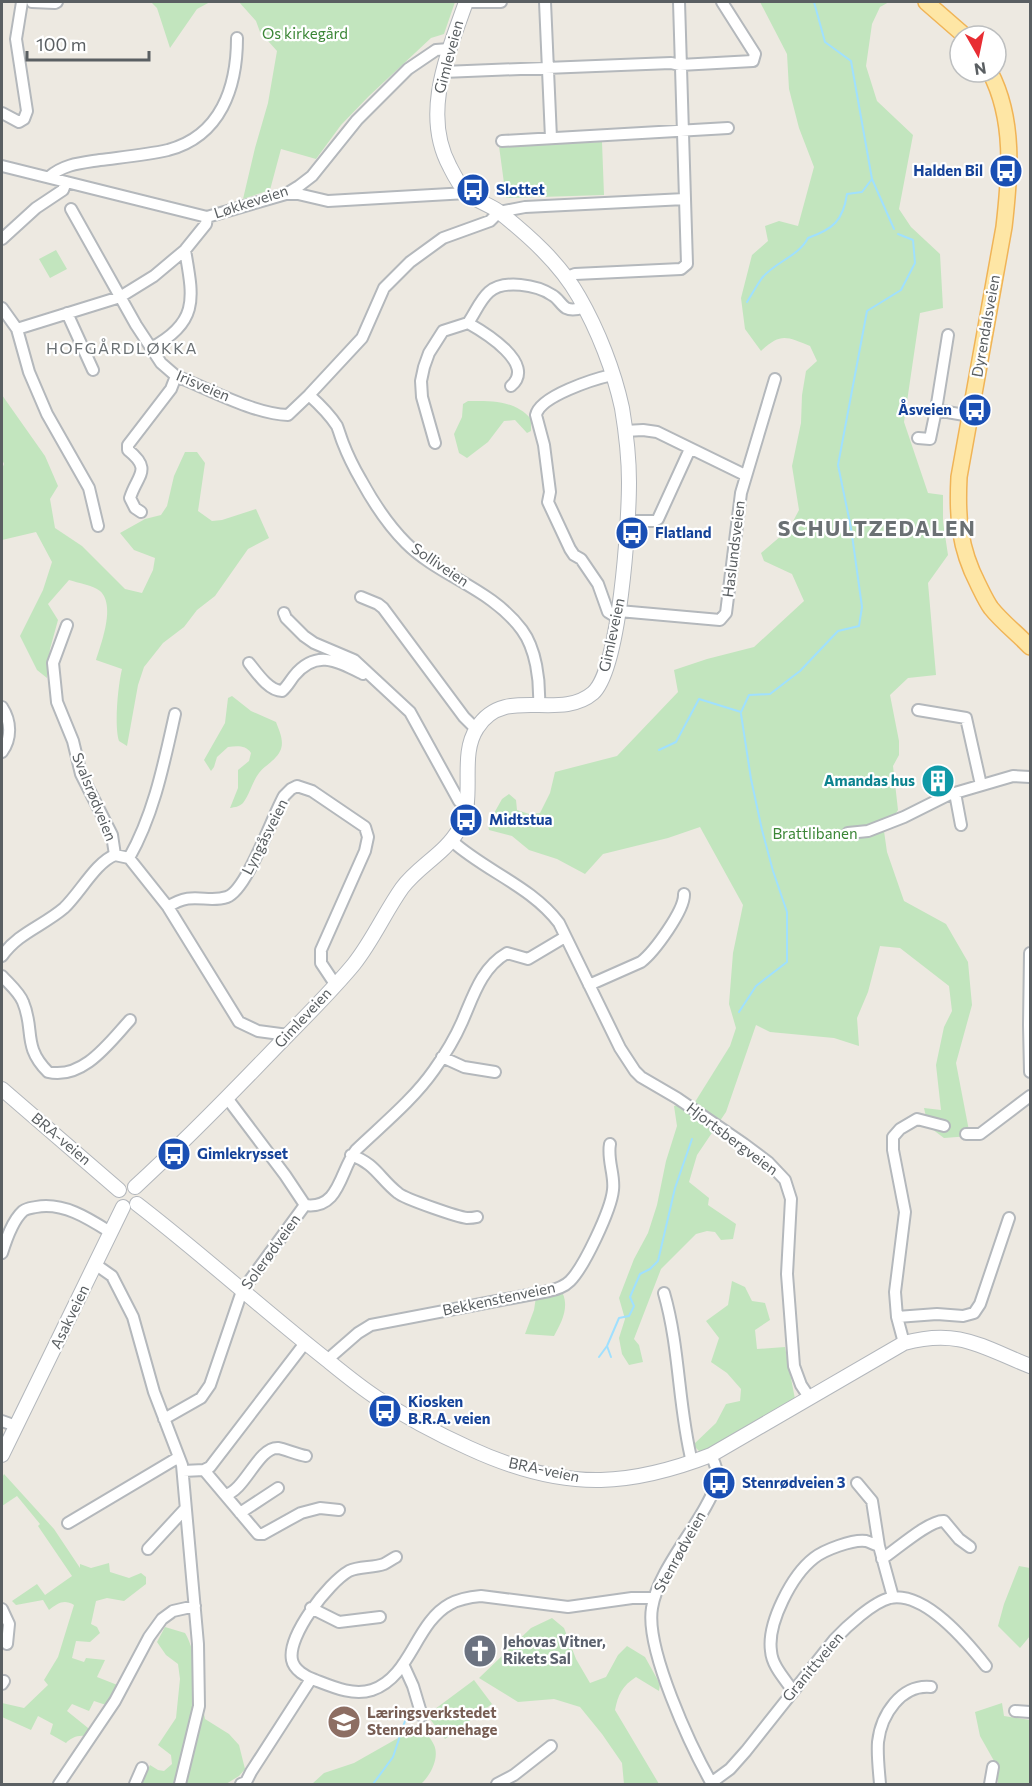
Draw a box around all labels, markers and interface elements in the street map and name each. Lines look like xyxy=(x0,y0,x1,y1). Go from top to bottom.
street label: Gimleveien xyxy=(430,18,466,95)
scale bar xyxy=(27,24,148,62)
park label: Os kirkegård xyxy=(262,24,348,42)
north arrow xyxy=(948,24,1008,84)
text: 100 m xyxy=(36,33,86,55)
text: N xyxy=(973,59,988,80)
bus stop icon: Halden Bil xyxy=(988,153,1024,189)
place label: Halden Bil xyxy=(913,161,983,179)
bus stop icon: Slottet xyxy=(455,172,491,208)
place label: Slottet xyxy=(496,180,545,198)
street label: Løkkeveien xyxy=(211,181,290,221)
street label: Dyrendalsveien xyxy=(967,273,1003,378)
district label: HOFGÅRDLØKKA xyxy=(46,338,198,357)
street label: Irisveien xyxy=(174,366,233,404)
bus stop icon: Åsveien xyxy=(957,392,993,428)
place label: Åsveien xyxy=(898,399,952,418)
street label: Haslundsveien xyxy=(718,499,748,598)
bus stop icon: Flatland xyxy=(614,515,650,551)
district label: SCHULTZEDALEN xyxy=(778,515,976,540)
place label: Flatland xyxy=(655,523,711,541)
street label: Solliveien xyxy=(409,539,473,590)
street label: Gimleveien xyxy=(594,596,628,673)
street label: Svalsrødveien xyxy=(69,750,121,843)
building icon: Amandas hus xyxy=(920,763,956,799)
place label: Amandas hus xyxy=(824,771,915,789)
street label: Lyngåsveien xyxy=(237,796,291,877)
bus stop icon: Midtstua xyxy=(448,802,484,838)
place label: Midtstua xyxy=(489,810,553,828)
park label: Brattlibanen xyxy=(772,824,858,842)
street label: Gimleveien xyxy=(270,984,334,1051)
street label: Hjortsbergveien xyxy=(683,1098,782,1178)
street label: BRA-veien xyxy=(28,1108,95,1168)
bus stop icon: Gimlekrysset xyxy=(156,1136,192,1172)
place label: Gimlekrysset xyxy=(197,1144,288,1162)
street label: Solerødveien xyxy=(237,1210,303,1293)
street label: Bekkenstenveien xyxy=(441,1277,557,1319)
street label: Asakveien xyxy=(46,1282,92,1351)
place label: Kiosken B.R.A. veien xyxy=(408,1392,490,1427)
bus stop icon: Kiosken B.R.A. veien xyxy=(367,1393,403,1429)
street label: BRA-veien xyxy=(507,1453,581,1485)
bus stop icon: Stenrødveien 3 xyxy=(701,1465,737,1501)
place label: Stenrødveien 3 xyxy=(742,1473,846,1491)
street label: Stenrødveien xyxy=(649,1508,709,1595)
street label: Granittveien xyxy=(778,1628,846,1705)
place label: Jehovas Vitner, Rikets Sal xyxy=(503,1632,606,1667)
church icon: Jehovas Vitner, Rikets Sal xyxy=(462,1633,498,1669)
place label: Læringsverkstedet Stenrød barnehage xyxy=(367,1703,498,1738)
school or university icon: Læringsverkstedet Stenrød barnehage xyxy=(326,1704,362,1740)

